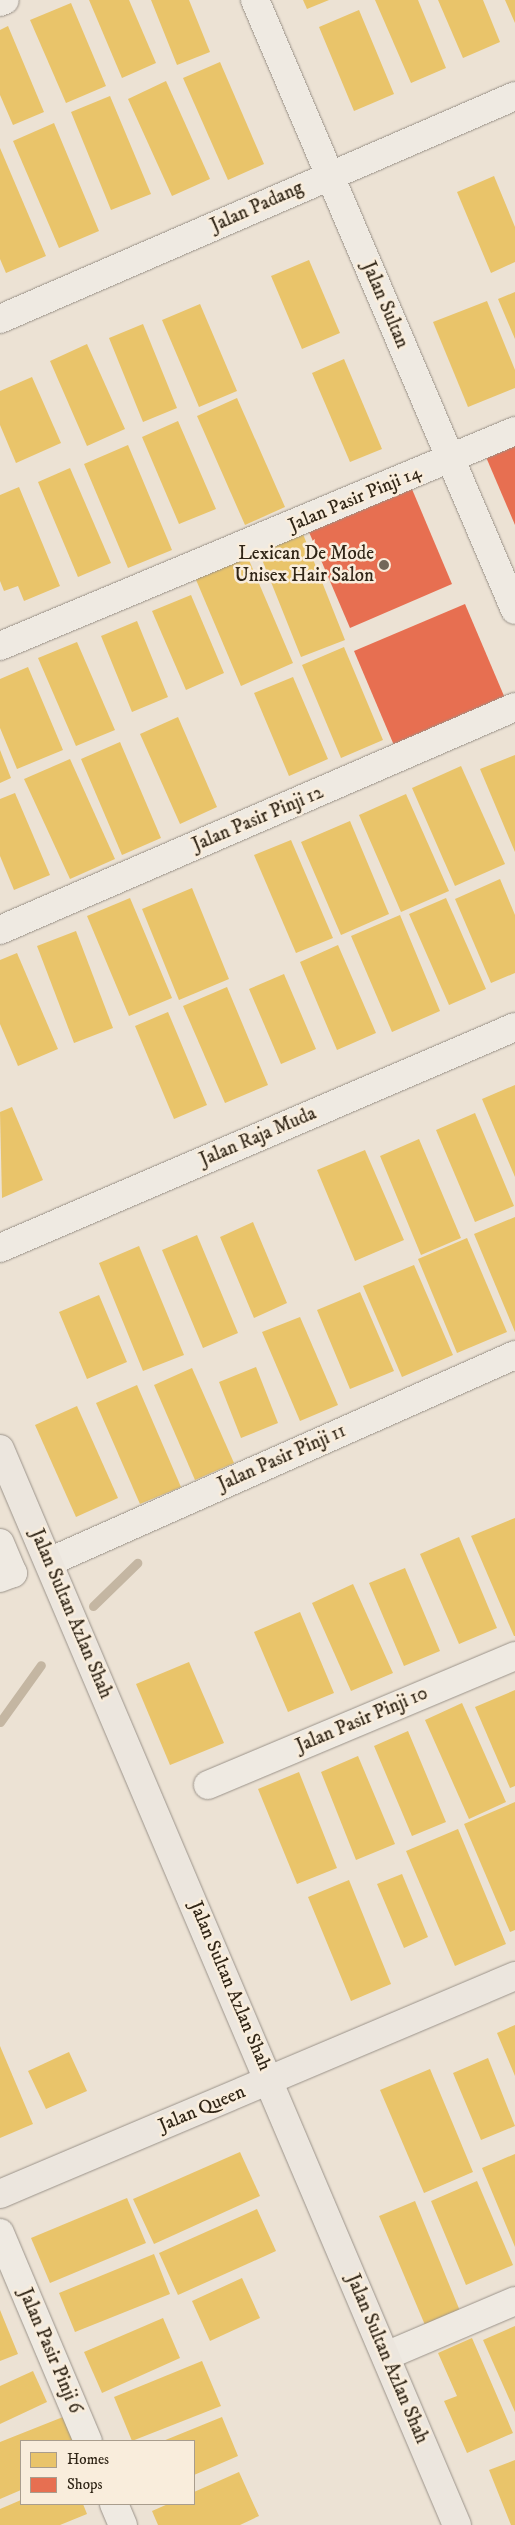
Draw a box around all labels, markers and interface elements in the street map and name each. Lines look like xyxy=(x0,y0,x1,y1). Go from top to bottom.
street label: Jalan Padang xyxy=(207,176,307,238)
street label: Jalan Sultan xyxy=(357,258,413,352)
street label: Jalan Pasir Pinji 14 xyxy=(285,461,425,537)
place label: Lexican De Mode Unisex Hair Salon xyxy=(234,543,374,587)
marker: Lexican De Mode Unisex Hair Salon xyxy=(378,559,390,571)
street label: Jalan Pasir Pinji 12 xyxy=(189,781,327,857)
street label: Jalan Raja Muda xyxy=(196,1102,320,1172)
street label: Jalan Pasir Pinji 11 xyxy=(214,1420,350,1496)
street label: Jalan Sultan Azlan Shah xyxy=(25,1526,117,1702)
street label: Jalan Pasir Pinji 10 xyxy=(293,1682,431,1758)
street label: Jalan Sultan Azlan Shah xyxy=(184,1898,276,2074)
street label: Jalan Queen xyxy=(155,2081,249,2137)
street label: Jalan Sultan Azlan Shah xyxy=(341,2271,433,2447)
street label: Jalan Pasir Pinji 6 xyxy=(13,2285,87,2417)
legend xyxy=(20,2440,195,2505)
text: Homes xyxy=(67,2450,109,2469)
text: Shops xyxy=(67,2475,103,2494)

